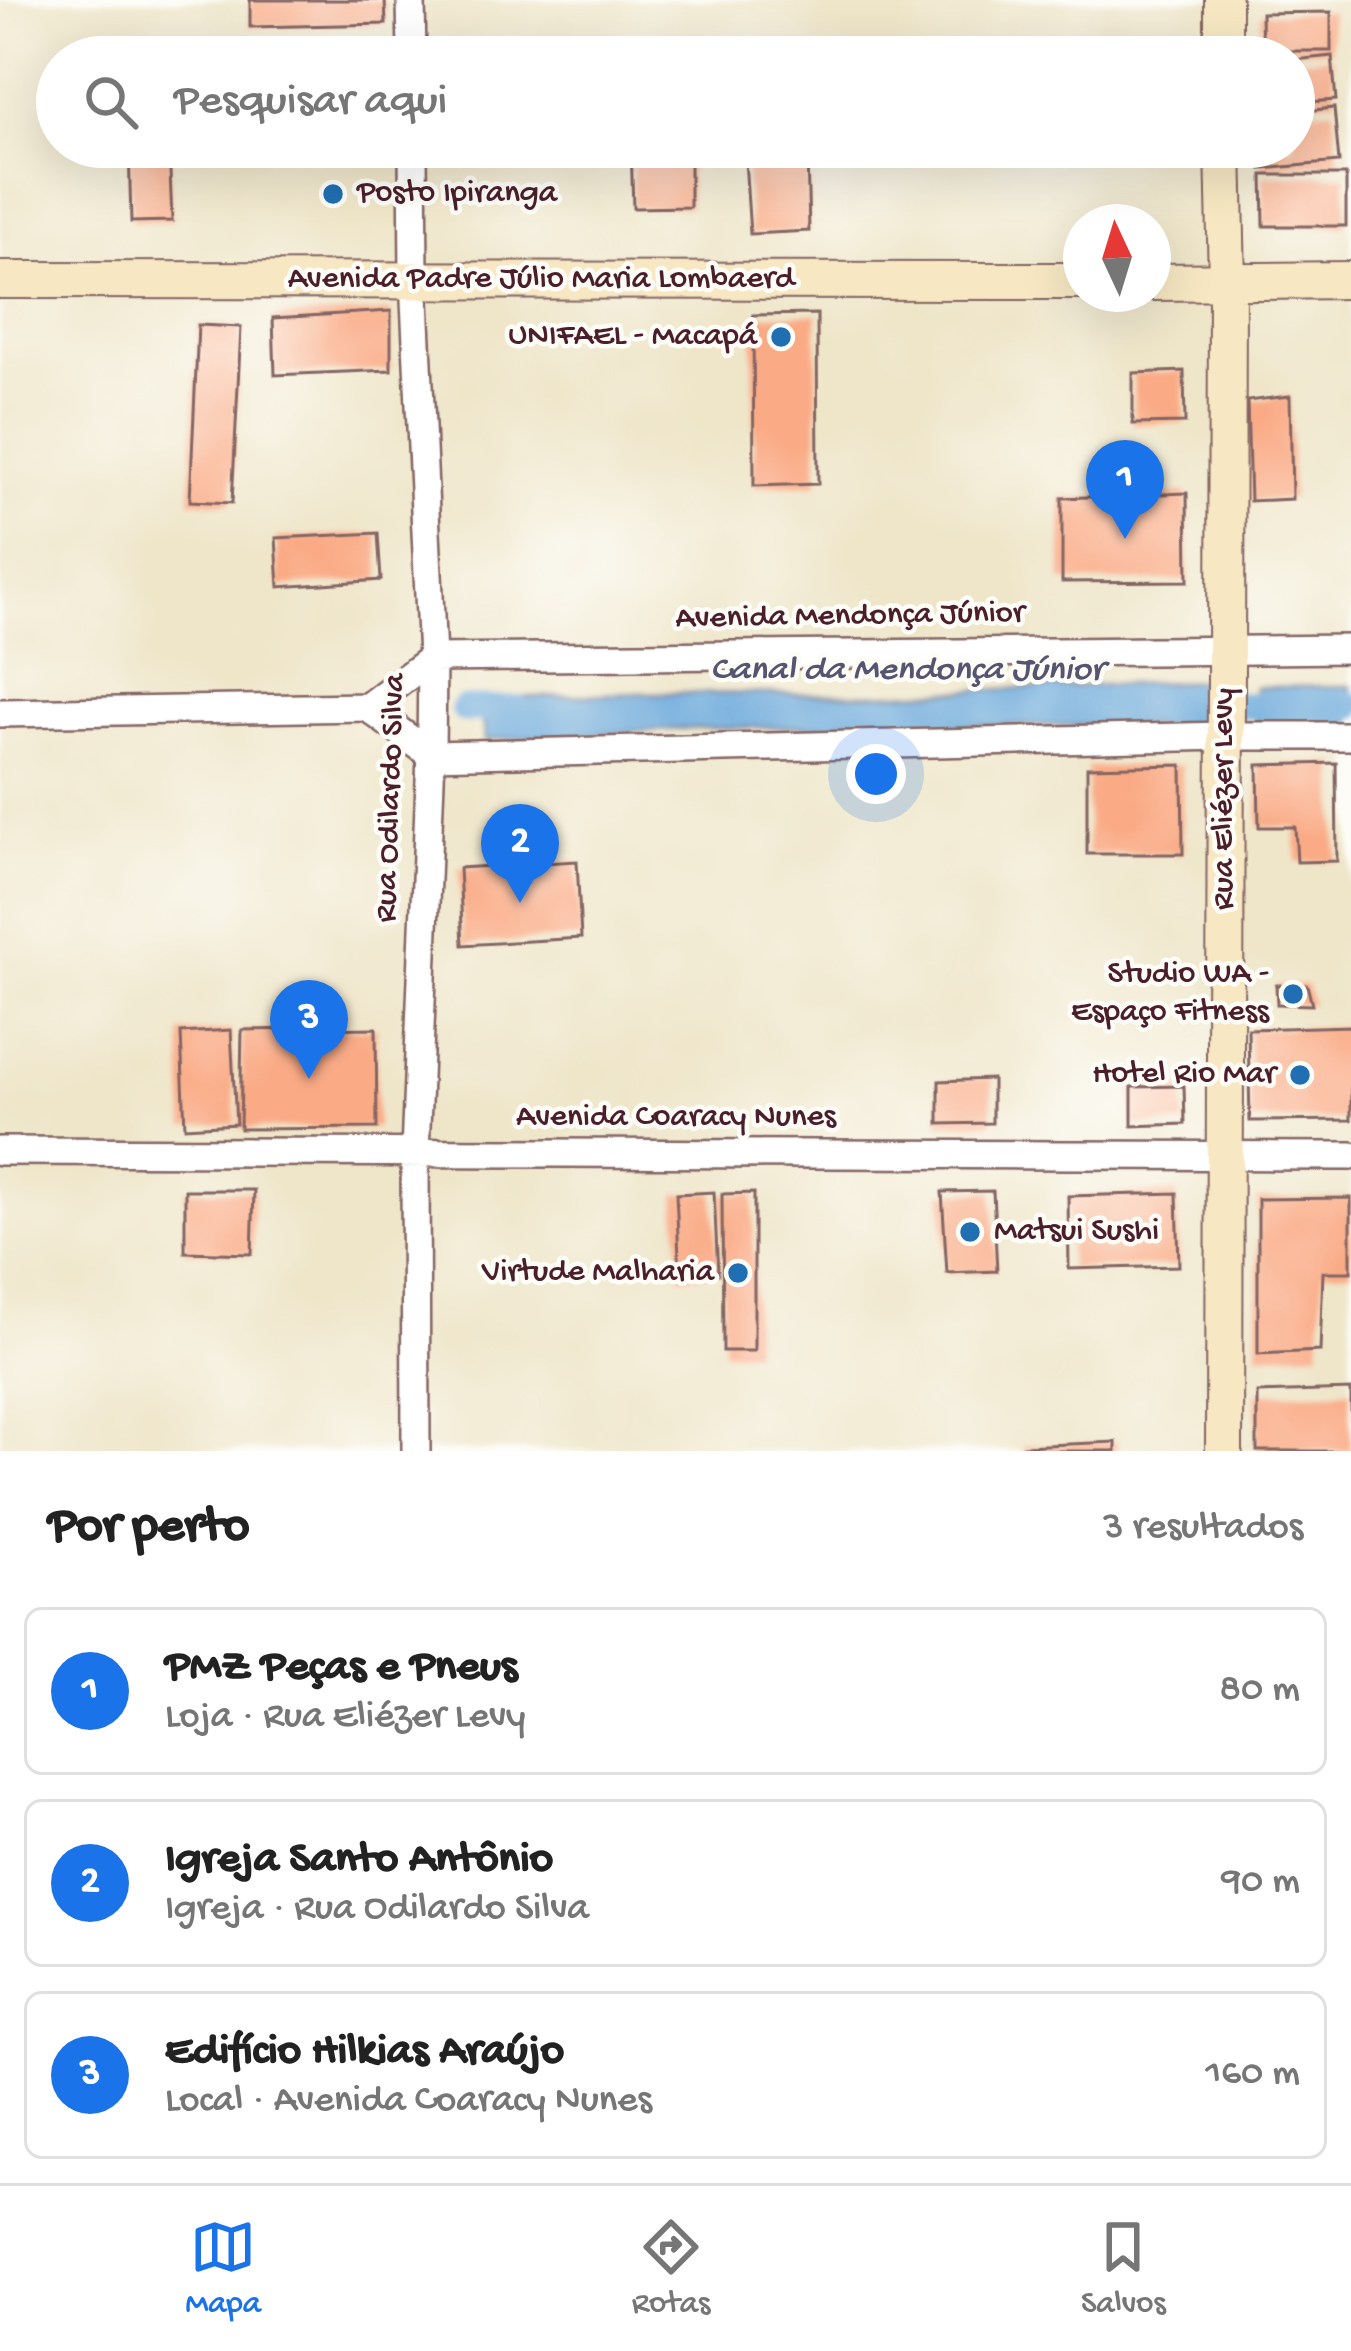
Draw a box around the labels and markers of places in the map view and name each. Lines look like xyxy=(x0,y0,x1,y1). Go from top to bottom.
place label: Posto Ipiranga xyxy=(356,175,559,213)
marker: Posto Ipiranga xyxy=(320,181,346,207)
place label: UNIFAEL - Macapá xyxy=(508,318,759,356)
marker: UNIFAEL - Macapá xyxy=(768,324,794,350)
pin: 1 xyxy=(1086,440,1164,539)
pin: 2 xyxy=(481,804,559,903)
place label: Studio WA - Espaço Fitness xyxy=(1071,956,1270,1032)
pin: 3 xyxy=(270,980,348,1079)
marker: Studio WA - Espaço Fitness xyxy=(1280,981,1306,1007)
place label: Hotel Rio Mar xyxy=(1092,1056,1279,1094)
marker: Hotel Rio Mar xyxy=(1287,1062,1313,1088)
place label: Matsui Sushi xyxy=(994,1213,1159,1251)
marker: Matsui Sushi xyxy=(957,1219,983,1245)
place label: Virtude Malharia xyxy=(481,1254,716,1292)
marker: Virtude Malharia xyxy=(725,1260,751,1286)

